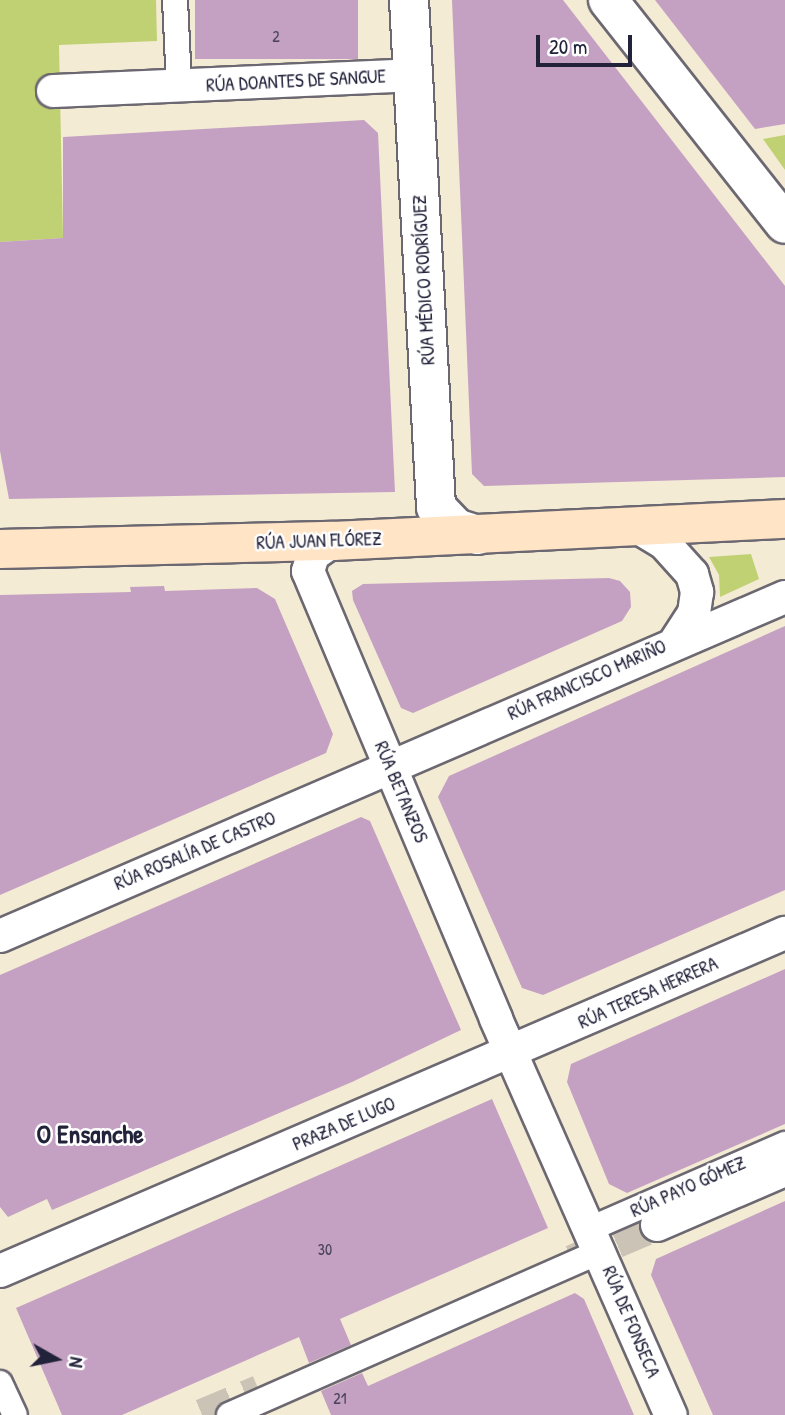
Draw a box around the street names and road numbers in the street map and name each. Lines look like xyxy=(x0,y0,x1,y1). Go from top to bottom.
street label: RÚA DOANTES DE SANGUE xyxy=(206,65,386,97)
street label: RÚA MÉDICO RODRÍGUEZ xyxy=(408,194,440,366)
street label: RÚA JUAN FLÓREZ xyxy=(256,527,382,555)
street label: RÚA FRANCISCO MARIÑO xyxy=(504,635,670,725)
street label: RÚA BETANZOS xyxy=(369,738,433,846)
street label: RÚA ROSALÍA DE CASTRO xyxy=(111,807,279,895)
street label: RÚA TERESA HERRERA xyxy=(575,952,721,1034)
street label: PRAZA DE LUGO xyxy=(289,1092,399,1156)
street label: RÚA PAYO GÓMEZ xyxy=(627,1151,749,1223)
street label: RÚA DE FONSECA xyxy=(597,1263,665,1381)

